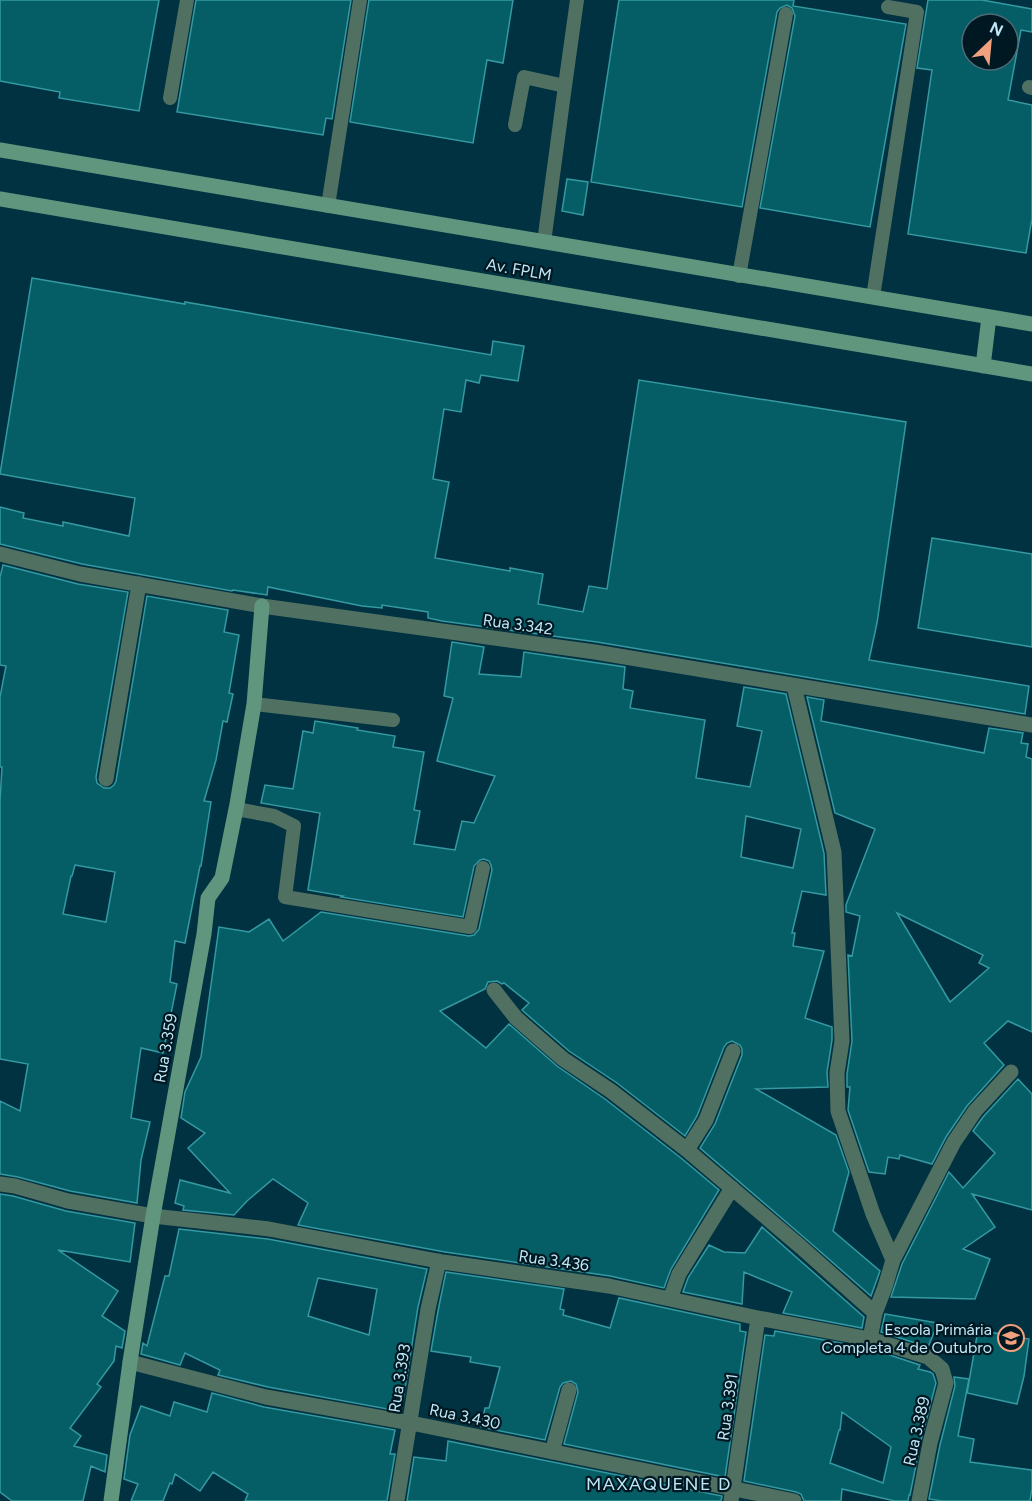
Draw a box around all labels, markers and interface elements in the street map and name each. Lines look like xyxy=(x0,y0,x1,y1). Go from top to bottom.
north arrow xyxy=(960,12,1020,72)
text: N xyxy=(987,18,1006,40)
street label: Av. FPLM xyxy=(485,254,553,285)
street label: Rua 3.342 xyxy=(482,610,554,639)
street label: Rua 3.359 xyxy=(150,1012,181,1084)
street label: Rua 3.436 xyxy=(518,1246,590,1275)
place label: Escola Primária Completa 4 de Outubro xyxy=(821,1320,992,1357)
school or university icon: Escola Primária Completa 4 de Outubro xyxy=(996,1323,1026,1353)
street label: Rua 3.393 xyxy=(385,1342,414,1414)
street label: Rua 3.391 xyxy=(713,1372,742,1442)
street label: Rua 3.389 xyxy=(899,1395,934,1468)
street label: Rua 3.430 xyxy=(428,1400,502,1433)
district label: MAXAQUENE D xyxy=(586,1473,732,1495)

